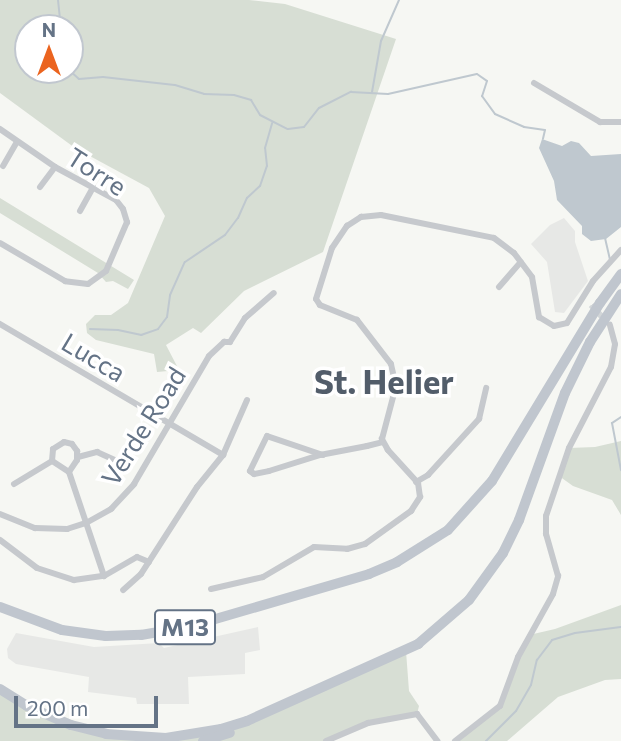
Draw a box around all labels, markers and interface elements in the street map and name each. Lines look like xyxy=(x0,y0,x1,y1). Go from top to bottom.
north arrow xyxy=(14,14,84,84)
text: N xyxy=(42,18,56,41)
street label: Torre xyxy=(62,140,132,202)
street label: Lucca xyxy=(57,326,131,388)
street label: Verde Road xyxy=(94,361,192,491)
district label: St. Helier xyxy=(314,361,454,401)
road number: M13 xyxy=(154,606,216,648)
scale bar xyxy=(18,682,161,726)
text: 200 m xyxy=(27,695,88,720)

